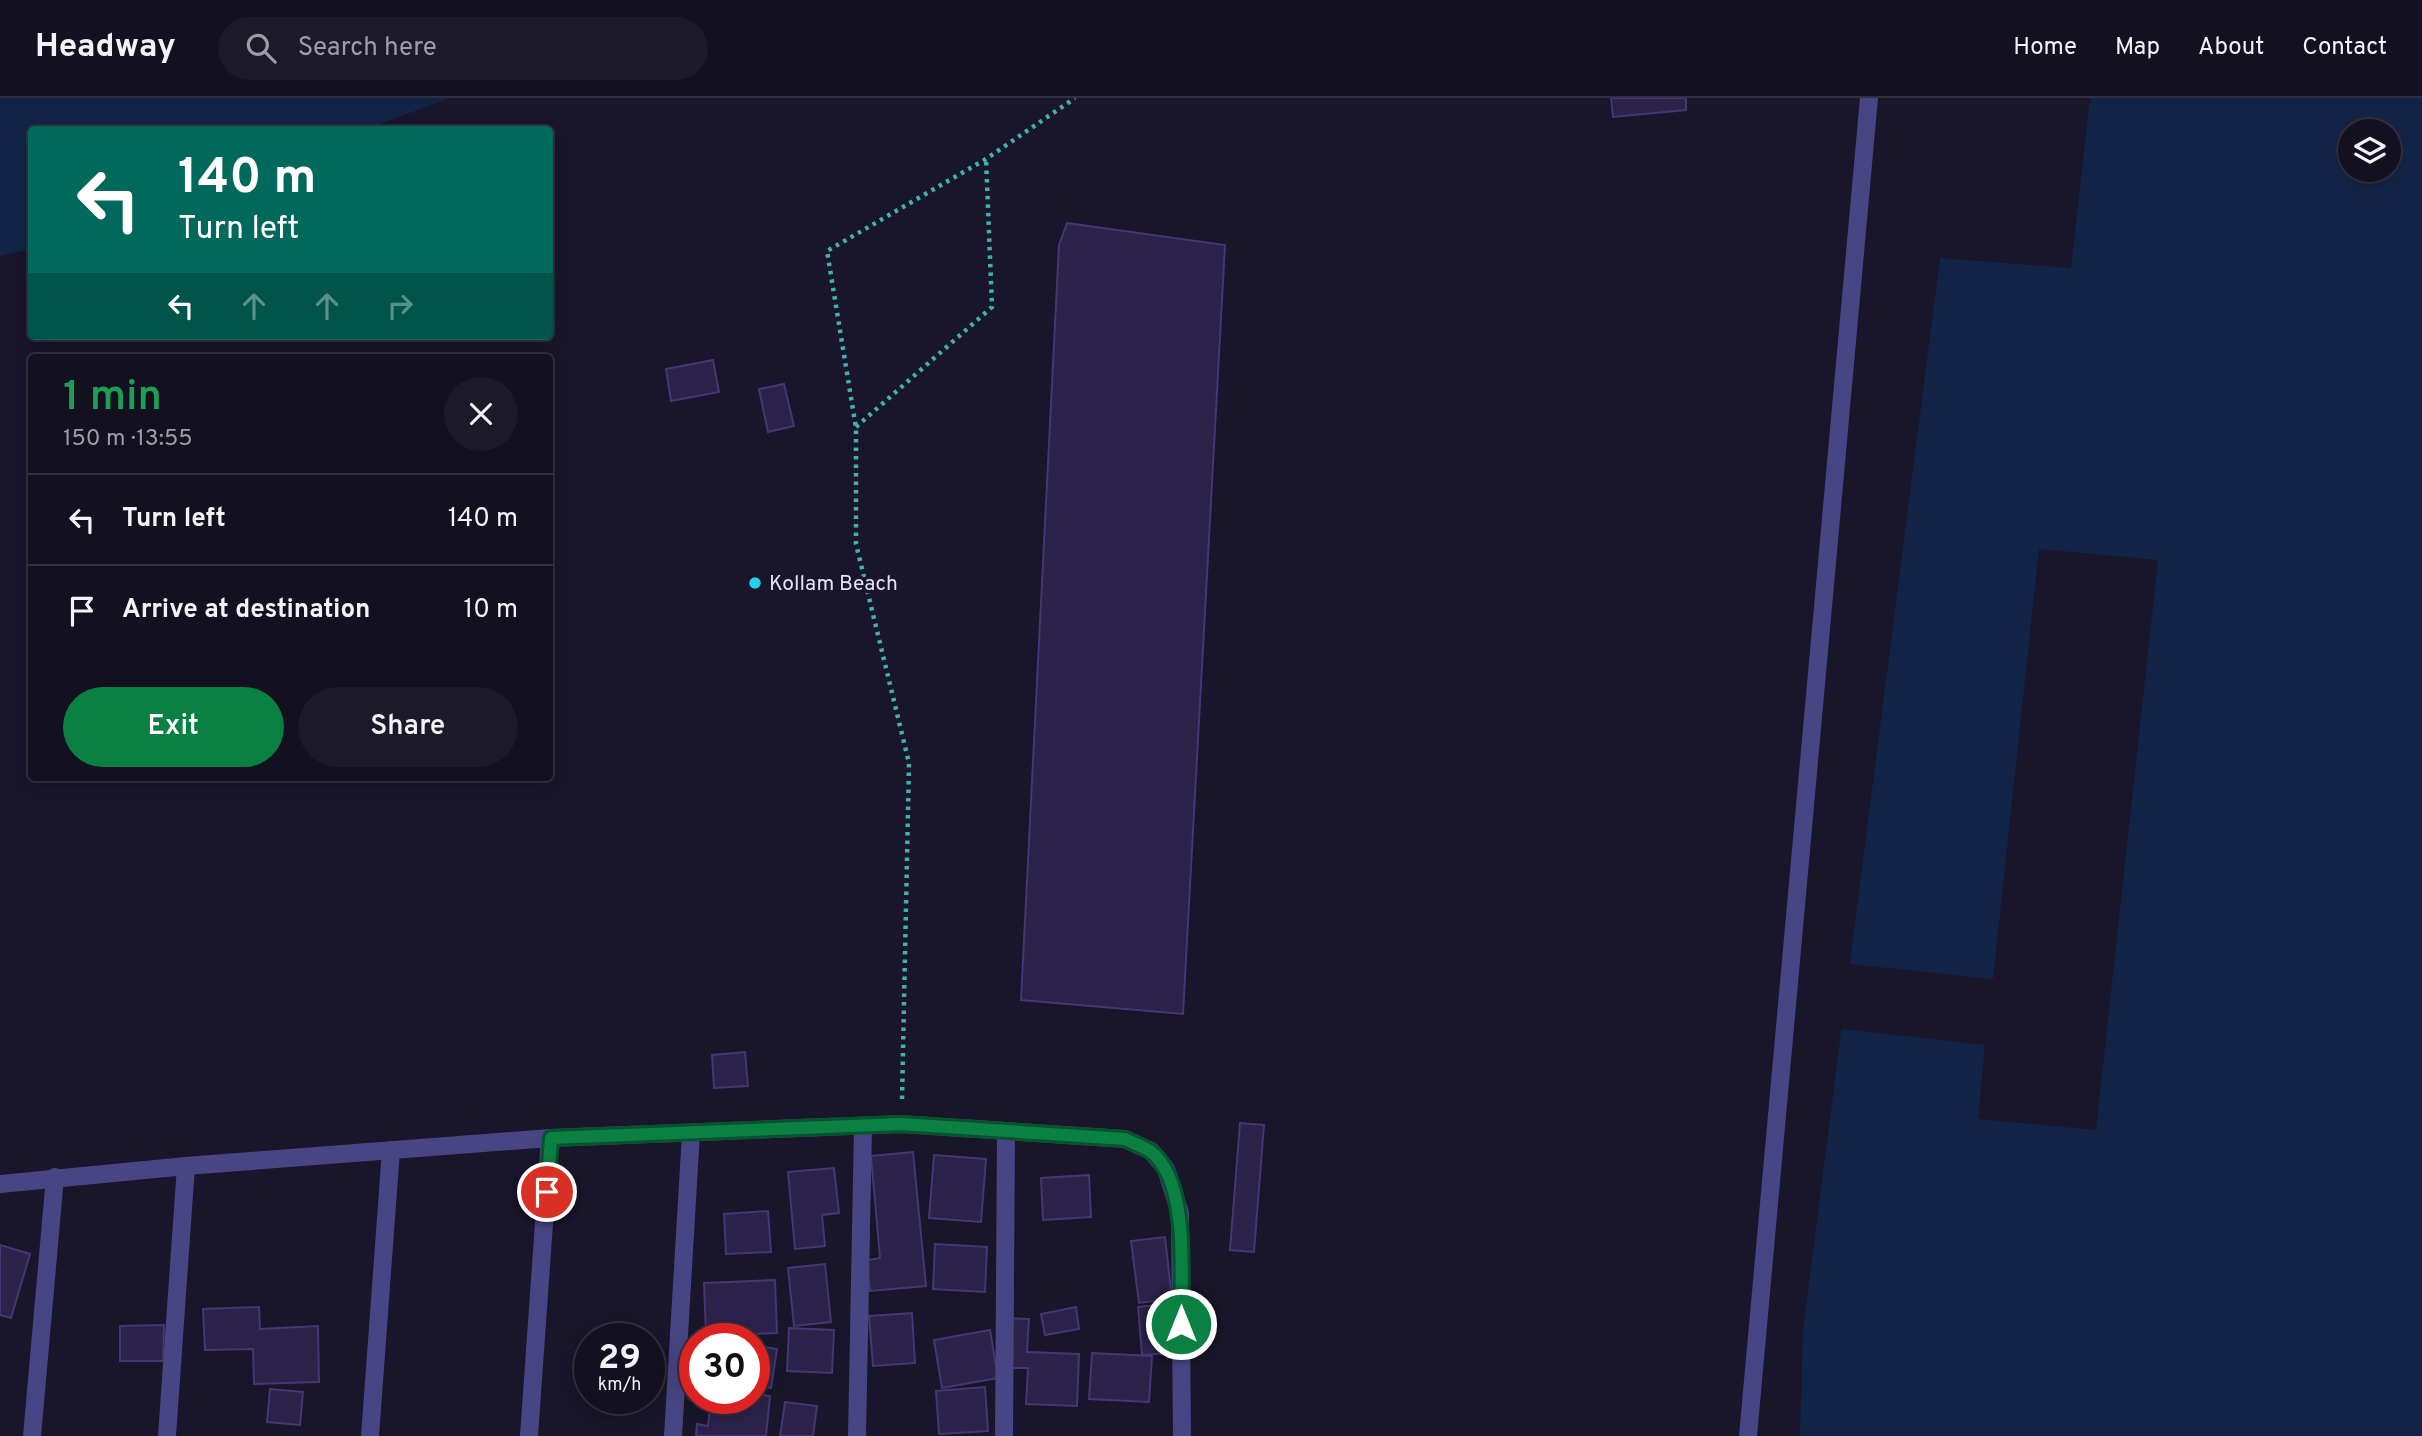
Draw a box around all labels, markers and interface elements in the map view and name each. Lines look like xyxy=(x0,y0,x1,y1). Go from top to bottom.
search box xyxy=(218,17,708,80)
text: Headway xyxy=(35,27,176,69)
icon: search xyxy=(242,29,280,67)
text: Search here xyxy=(298,32,437,65)
text: Home xyxy=(2013,33,2077,63)
text: Map xyxy=(2115,33,2160,63)
text: About xyxy=(2198,33,2264,63)
text: Contact xyxy=(2302,33,2387,63)
map controls xyxy=(2338,119,2401,182)
button: layers xyxy=(2338,119,2401,182)
text: 140 m xyxy=(178,149,317,211)
icon: left xyxy=(63,154,154,245)
text: Turn left xyxy=(178,210,299,250)
icon: left xyxy=(162,287,200,325)
icon: ahead xyxy=(235,287,273,325)
icon: ahead xyxy=(308,287,346,325)
icon: right xyxy=(381,287,419,325)
text: 1 min xyxy=(63,372,162,425)
button: close xyxy=(444,377,518,451)
text: 150 m · 13:55 xyxy=(63,425,192,454)
icon: left xyxy=(63,501,101,539)
text: Turn left xyxy=(122,503,226,536)
text: 140 m xyxy=(448,503,518,536)
place label: Kollam Beach xyxy=(769,571,898,598)
marker: Kollam Beach xyxy=(747,575,763,591)
icon: arrive xyxy=(63,592,101,630)
text: Arrive at destination xyxy=(122,594,370,627)
text: 10 m xyxy=(463,594,518,627)
button: Exit xyxy=(63,687,284,767)
button: Share xyxy=(298,687,518,767)
pin xyxy=(517,1162,577,1222)
icon: arrive xyxy=(528,1173,566,1211)
position arrow xyxy=(1144,1287,1218,1361)
speed limit sign: 30 xyxy=(679,1323,770,1414)
text: 29 xyxy=(598,1337,641,1381)
text: km/h xyxy=(598,1374,641,1397)

